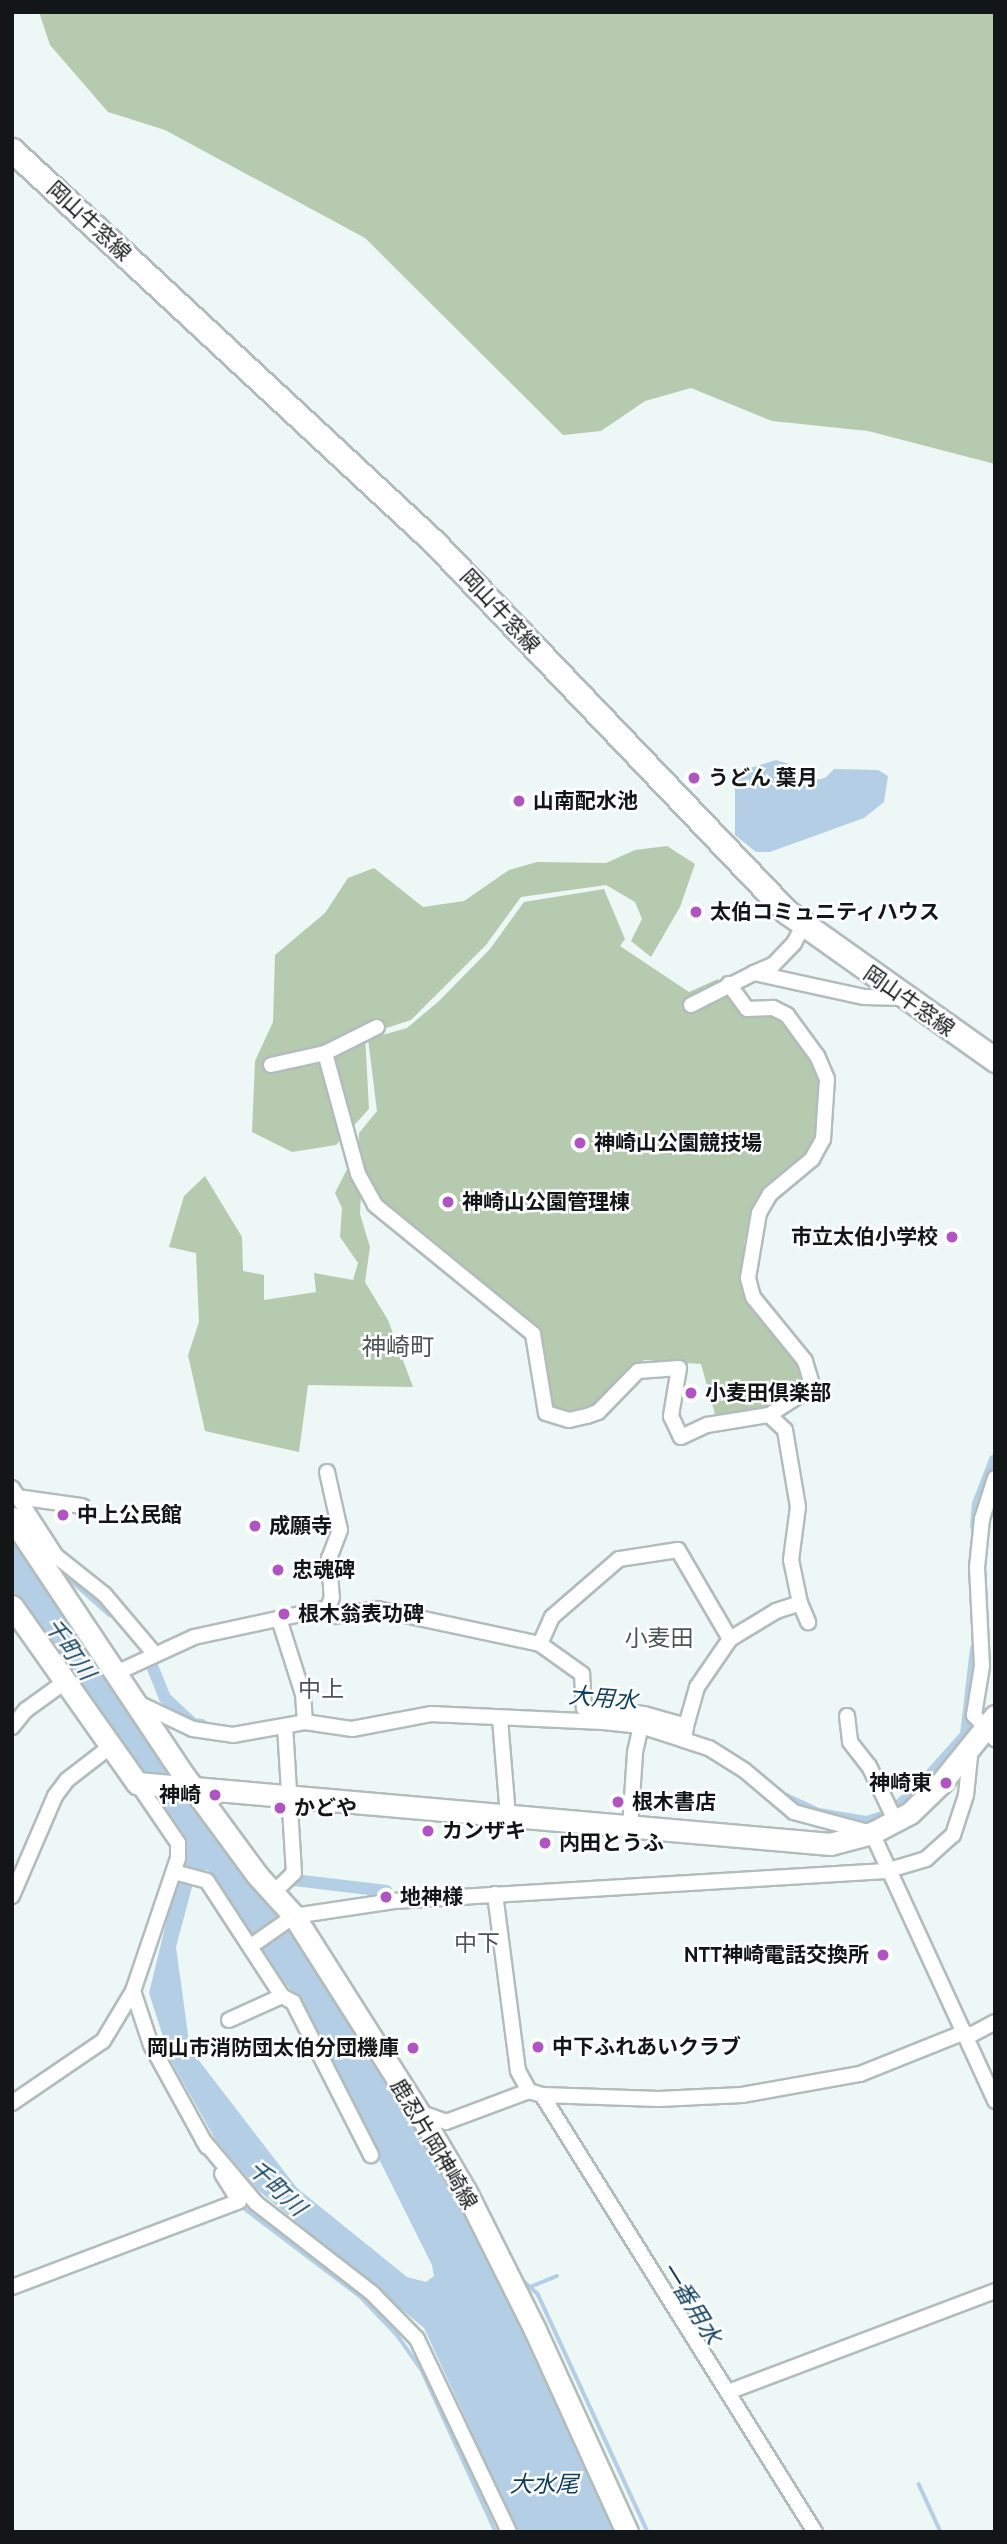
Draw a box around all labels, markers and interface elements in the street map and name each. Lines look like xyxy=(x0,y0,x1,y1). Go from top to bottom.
street label: 岡山牛窓線 xyxy=(42,176,136,266)
street label: 岡山牛窓線 xyxy=(455,564,545,658)
place label: うどん 葉月 xyxy=(708,765,818,791)
marker: うどん 葉月 xyxy=(686,770,702,786)
place label: 山南配水池 xyxy=(533,788,638,814)
marker: 山南配水池 xyxy=(511,793,527,809)
place label: 太伯コミュニティハウス xyxy=(710,899,941,925)
marker: 太伯コミュニティハウス xyxy=(688,904,704,920)
street label: 岡山牛窓線 xyxy=(859,961,959,1041)
place label: 神崎山公園競技場 xyxy=(594,1130,762,1156)
marker: 神崎山公園競技場 xyxy=(572,1135,588,1151)
place label: 神崎山公園管理棟 xyxy=(462,1189,630,1215)
marker: 神崎山公園管理棟 xyxy=(440,1194,456,1210)
place label: 市立太伯小学校 xyxy=(791,1224,938,1250)
marker: 市立太伯小学校 xyxy=(944,1229,960,1245)
district label: 神崎町 xyxy=(362,1333,434,1361)
place label: 小麦田倶楽部 xyxy=(705,1380,831,1406)
marker: 小麦田倶楽部 xyxy=(683,1385,699,1401)
place label: 中上公民館 xyxy=(77,1502,182,1528)
marker: 中上公民館 xyxy=(55,1507,71,1523)
place label: 成願寺 xyxy=(269,1513,332,1539)
marker: 成願寺 xyxy=(247,1518,263,1534)
place label: 忠魂碑 xyxy=(292,1557,355,1583)
marker: 忠魂碑 xyxy=(270,1562,286,1578)
place label: 根木翁表功碑 xyxy=(298,1601,424,1627)
marker: 根木翁表功碑 xyxy=(276,1606,292,1622)
water label: 千町川 xyxy=(39,1613,101,1685)
district label: 小麦田 xyxy=(625,1624,693,1652)
district label: 中上 xyxy=(298,1675,344,1703)
water label: 大用水 xyxy=(567,1681,639,1715)
place label: 神崎東 xyxy=(869,1770,932,1796)
marker: 神崎東 xyxy=(938,1775,954,1791)
place label: 神崎 xyxy=(159,1782,201,1808)
marker: 神崎 xyxy=(207,1787,223,1803)
place label: 根木書店 xyxy=(632,1789,716,1815)
marker: 根木書店 xyxy=(610,1794,626,1810)
place label: かどや xyxy=(294,1795,357,1821)
marker: かどや xyxy=(272,1800,288,1816)
place label: カンザキ xyxy=(442,1818,526,1844)
marker: カンザキ xyxy=(420,1823,436,1839)
place label: 内田とうふ xyxy=(559,1830,664,1856)
marker: 内田とうふ xyxy=(537,1835,553,1851)
place label: 地神様 xyxy=(400,1884,463,1910)
marker: 地神様 xyxy=(378,1889,394,1905)
district label: 中下 xyxy=(454,1929,500,1957)
place label: NTT神崎電話交換所 xyxy=(684,1942,869,1968)
marker: NTT神崎電話交換所 xyxy=(875,1947,891,1963)
place label: 中下ふれあいクラブ xyxy=(552,2034,741,2060)
place label: 岡山市消防団太伯分団機庫 xyxy=(147,2035,399,2061)
marker: 中下ふれあいクラブ xyxy=(530,2039,546,2055)
marker: 岡山市消防団太伯分団機庫 xyxy=(405,2040,421,2056)
street label: 鹿忍片岡神崎線 xyxy=(385,2075,483,2213)
water label: 千町川 xyxy=(242,2154,312,2222)
water label: 一番用水 xyxy=(655,2257,727,2349)
water label: 大水尾 xyxy=(510,2470,578,2498)

